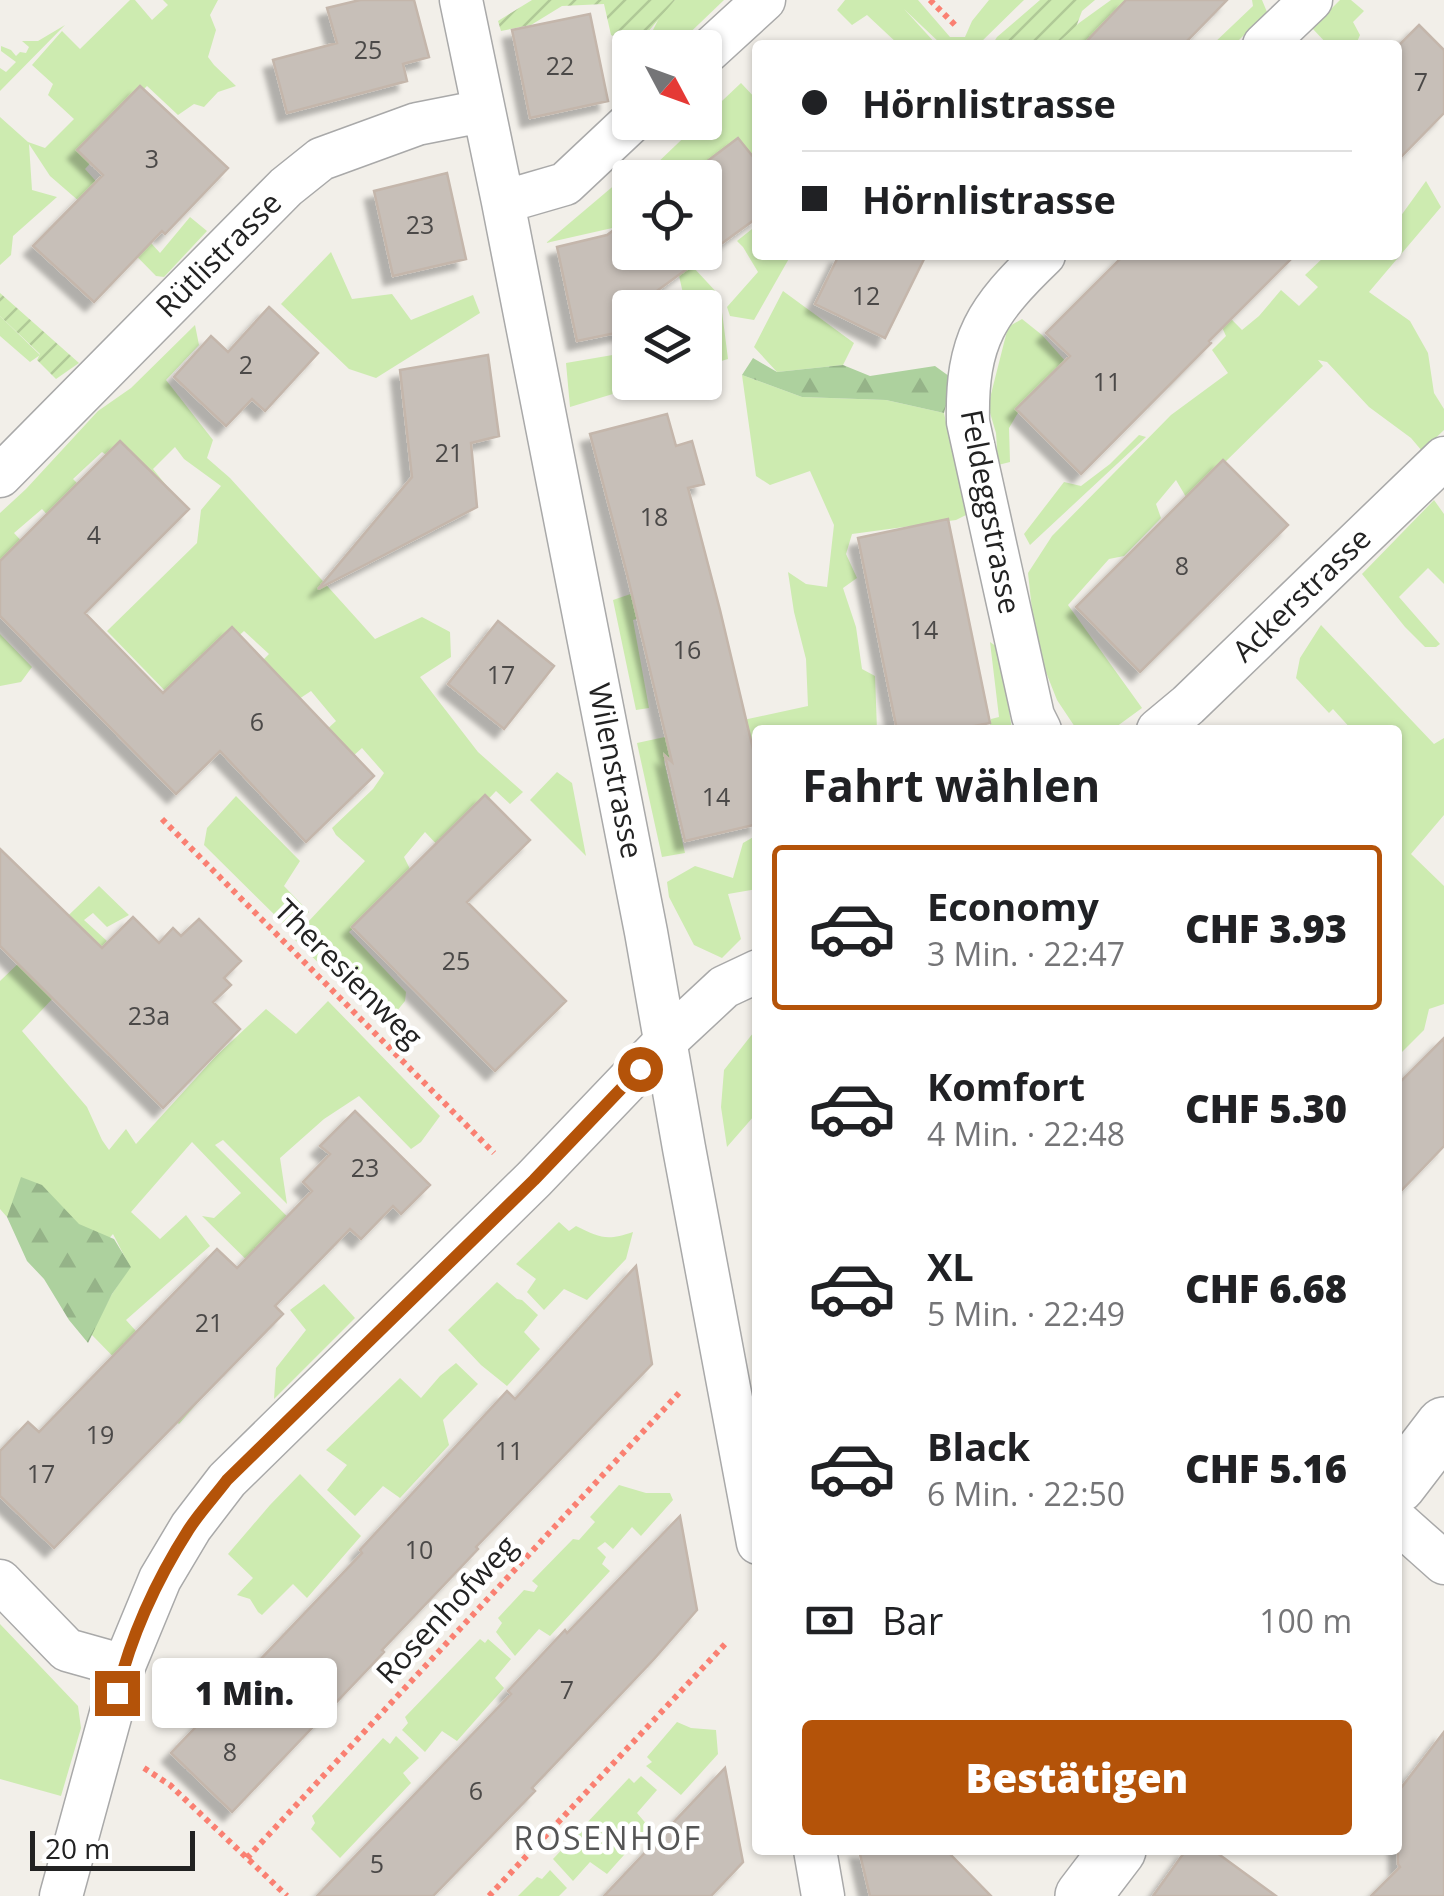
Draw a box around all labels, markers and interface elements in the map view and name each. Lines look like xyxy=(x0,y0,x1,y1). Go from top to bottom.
north arrow xyxy=(612,30,722,140)
map controls xyxy=(612,30,722,400)
house number: 25 xyxy=(354,32,382,66)
house number: 22 xyxy=(546,48,574,82)
house number: 7 xyxy=(1414,64,1428,98)
text: Hörnlistrasse xyxy=(862,77,1116,129)
house number: 3 xyxy=(145,141,159,175)
button: locate xyxy=(612,160,722,270)
text: Hörnlistrasse xyxy=(862,173,1116,225)
street label: Rütlistrasse xyxy=(146,182,290,326)
house number: 23 xyxy=(406,207,434,241)
house number: 12 xyxy=(852,278,880,312)
button: layers xyxy=(612,290,722,400)
house number: 2 xyxy=(239,347,253,381)
house number: 11 xyxy=(1093,364,1121,398)
street label: Feldeggstrasse xyxy=(952,406,1031,617)
house number: 21 xyxy=(435,435,463,469)
house number: 18 xyxy=(640,499,668,533)
house number: 4 xyxy=(87,517,101,551)
street label: Ackerstrasse xyxy=(1223,517,1379,670)
house number: 8 xyxy=(1175,548,1189,582)
house number: 14 xyxy=(910,612,938,646)
house number: 16 xyxy=(673,632,701,666)
house number: 17 xyxy=(487,657,515,691)
street label: Wilenstrasse xyxy=(579,680,654,862)
house number: 6 xyxy=(250,704,264,738)
text: Fahrt wählen xyxy=(802,754,1100,815)
house number: 14 xyxy=(702,779,730,813)
text: Economy xyxy=(927,880,1099,932)
icon: car xyxy=(807,883,897,973)
street label: Theresienweg xyxy=(266,890,432,1056)
text: CHF 3.93 xyxy=(1185,902,1347,954)
text: 3 Min. · 22:47 xyxy=(927,932,1125,975)
house number: 25 xyxy=(442,943,470,977)
house number: 23a xyxy=(128,998,170,1032)
route start xyxy=(618,1047,663,1092)
text: Komfort xyxy=(927,1060,1085,1112)
icon: car xyxy=(807,1063,897,1153)
text: CHF 5.30 xyxy=(1185,1082,1347,1134)
text: 4 Min. · 22:48 xyxy=(927,1112,1125,1155)
house number: 23 xyxy=(351,1150,379,1184)
text: XL xyxy=(927,1240,974,1292)
icon: car xyxy=(807,1243,897,1333)
text: CHF 6.68 xyxy=(1185,1262,1347,1314)
text: 5 Min. · 22:49 xyxy=(927,1292,1125,1335)
house number: 21 xyxy=(195,1305,223,1339)
house number: 19 xyxy=(86,1417,114,1451)
text: Black xyxy=(927,1420,1030,1472)
icon: car xyxy=(807,1423,897,1513)
house number: 11 xyxy=(495,1433,523,1467)
text: CHF 5.16 xyxy=(1185,1442,1347,1494)
house number: 17 xyxy=(27,1456,55,1490)
text: 6 Min. · 22:50 xyxy=(927,1472,1125,1515)
street label: Rosenhofweg xyxy=(366,1526,525,1692)
house number: 10 xyxy=(405,1532,433,1566)
icon: cash xyxy=(802,1593,857,1648)
text: Bar xyxy=(882,1594,943,1646)
text: 100 m xyxy=(1259,1599,1352,1642)
callout: 1 Min. xyxy=(152,1658,337,1728)
route end xyxy=(95,1671,140,1716)
text: 1 Min. xyxy=(195,1671,294,1714)
house number: 7 xyxy=(560,1672,574,1706)
button: Bestätigen xyxy=(802,1720,1352,1835)
house number: 8 xyxy=(223,1734,237,1768)
house number: 6 xyxy=(469,1773,483,1807)
district label: ROSENHOF xyxy=(513,1816,703,1859)
scale bar xyxy=(30,1826,195,1870)
text: 20 m xyxy=(45,1829,110,1867)
house number: 5 xyxy=(370,1846,384,1880)

